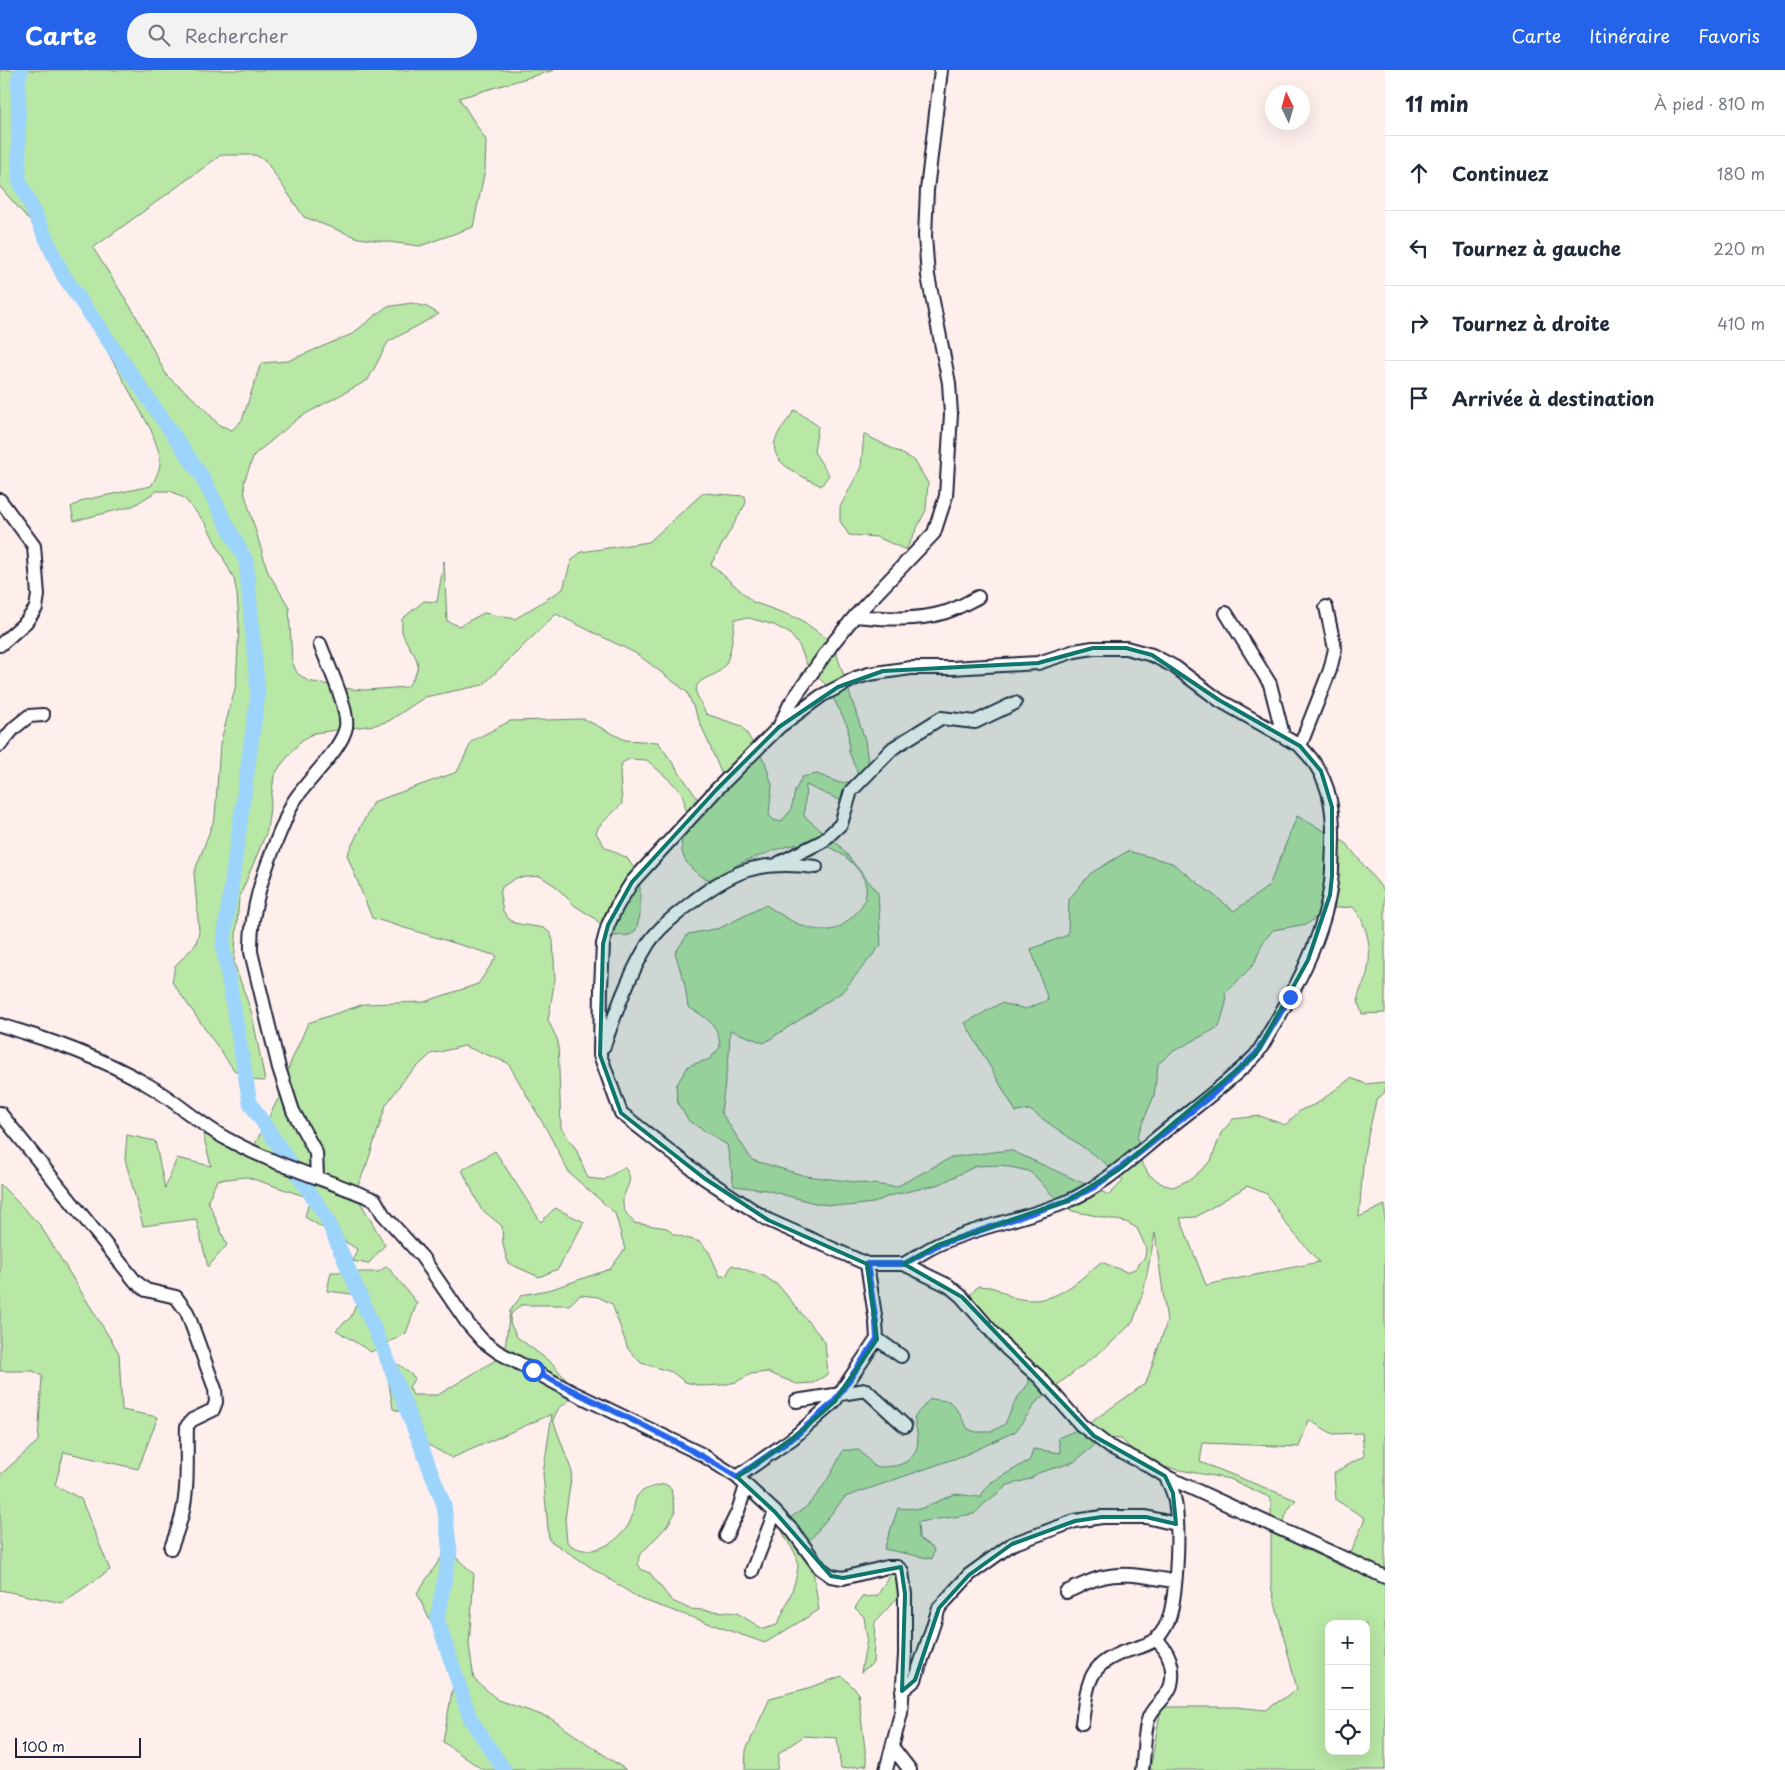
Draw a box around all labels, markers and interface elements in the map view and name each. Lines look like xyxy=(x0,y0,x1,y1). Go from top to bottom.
search box xyxy=(127,13,477,58)
text: Carte xyxy=(25,17,97,53)
icon: search xyxy=(145,21,173,49)
text: Rechercher xyxy=(185,21,288,49)
text: Carte xyxy=(1511,22,1561,49)
text: Itinéraire xyxy=(1589,22,1670,49)
text: Favoris xyxy=(1698,22,1760,49)
north arrow xyxy=(1265,85,1310,130)
text: 11 min xyxy=(1405,87,1469,119)
text: À pied · 810 m xyxy=(1654,91,1765,115)
icon: ahead xyxy=(1405,159,1433,187)
text: Continuez xyxy=(1452,159,1549,187)
text: 180 m xyxy=(1717,161,1765,185)
icon: left xyxy=(1405,234,1433,262)
text: Tournez à gauche xyxy=(1452,234,1621,262)
text: 220 m xyxy=(1714,236,1765,260)
icon: right xyxy=(1405,309,1433,337)
text: Tournez à droite xyxy=(1452,309,1610,337)
text: 410 m xyxy=(1717,311,1765,335)
icon: arrive xyxy=(1405,384,1433,412)
text: Arrivée à destination xyxy=(1452,384,1655,412)
route end xyxy=(1279,986,1302,1009)
route start xyxy=(522,1359,545,1382)
map controls xyxy=(1325,1620,1370,1755)
button: + xyxy=(1325,1620,1370,1665)
button: − xyxy=(1325,1665,1370,1710)
button: locate xyxy=(1325,1710,1370,1755)
scale bar xyxy=(15,1735,141,1758)
text: 100 m xyxy=(22,1736,65,1757)

